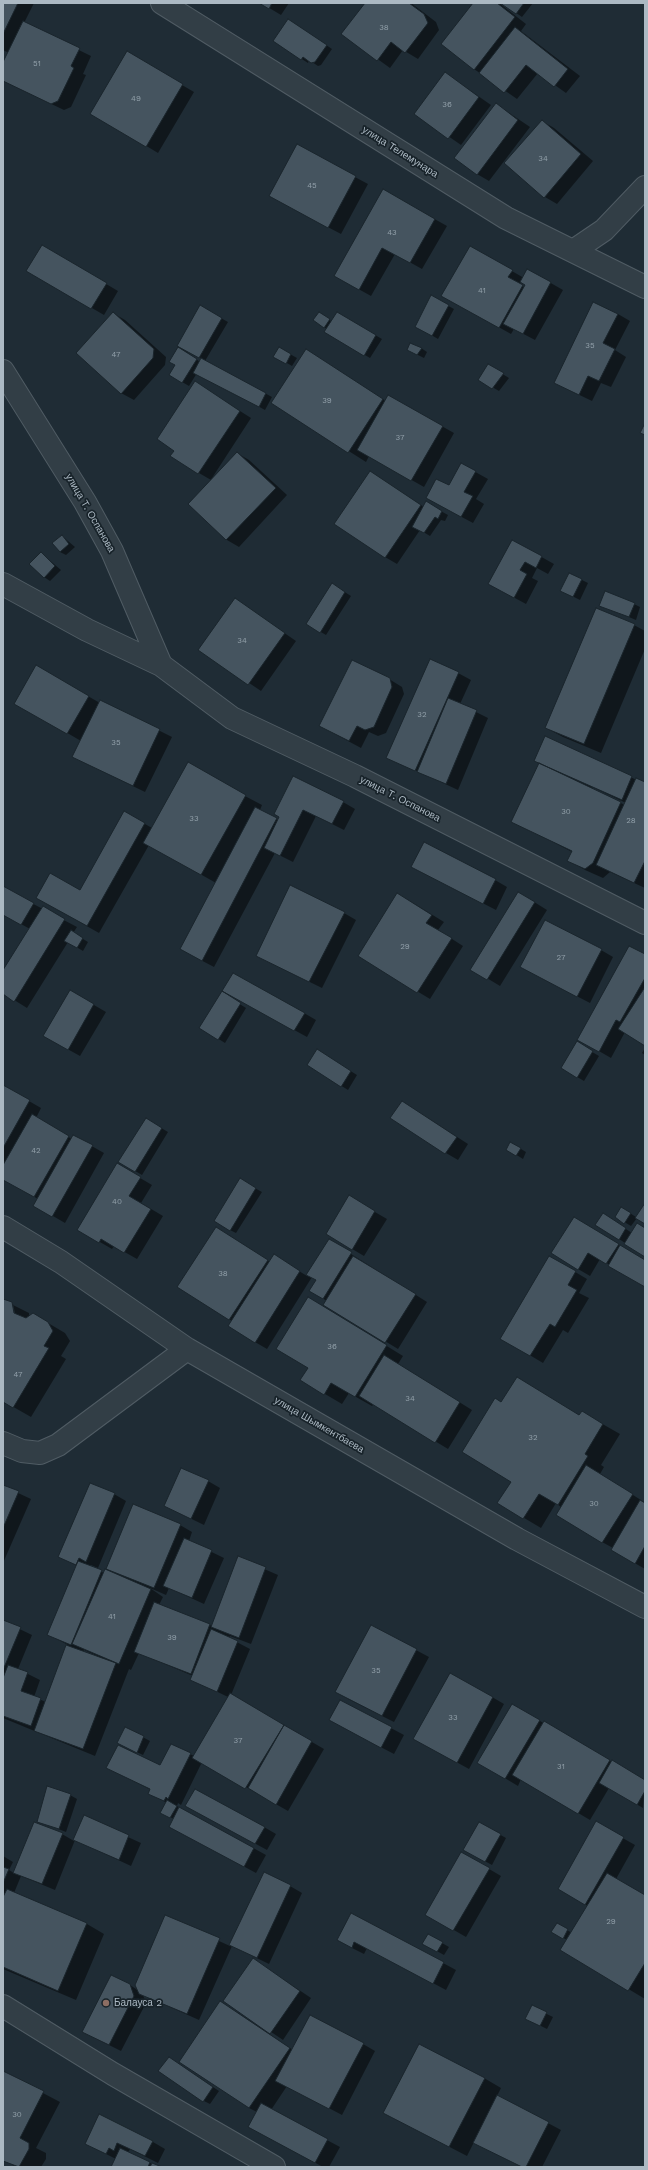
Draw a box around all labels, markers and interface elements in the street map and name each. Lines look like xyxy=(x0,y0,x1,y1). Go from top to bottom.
house number: 38 xyxy=(379,23,389,33)
house number: 51 xyxy=(33,59,41,69)
house number: 49 xyxy=(131,94,141,104)
house number: 36 xyxy=(442,100,452,110)
street label: улица Телемунара xyxy=(360,124,440,180)
house number: 34 xyxy=(538,154,548,164)
house number: 45 xyxy=(307,181,317,191)
house number: 43 xyxy=(387,228,397,238)
house number: 41 xyxy=(478,286,486,296)
house number: 35 xyxy=(585,341,595,351)
house number: 47 xyxy=(112,350,120,360)
house number: 39 xyxy=(322,396,332,406)
house number: 37 xyxy=(396,433,404,443)
street label: улица Т. Оспанова xyxy=(63,472,117,554)
house number: 34 xyxy=(237,636,247,646)
house number: 32 xyxy=(417,710,427,720)
house number: 35 xyxy=(111,738,121,748)
street label: улица Т. Оспанова xyxy=(358,774,442,824)
house number: 30 xyxy=(561,807,571,817)
house number: 33 xyxy=(189,814,199,824)
house number: 28 xyxy=(626,816,636,826)
house number: 29 xyxy=(400,942,410,952)
house number: 27 xyxy=(557,953,565,963)
house number: 42 xyxy=(31,1146,41,1156)
house number: 40 xyxy=(112,1197,122,1207)
house number: 38 xyxy=(218,1269,228,1279)
house number: 36 xyxy=(327,1342,337,1352)
house number: 47 xyxy=(14,1370,22,1380)
street label: улица Шымкентбаева xyxy=(272,1394,366,1456)
house number: 34 xyxy=(405,1394,415,1404)
house number: 32 xyxy=(528,1433,538,1443)
house number: 30 xyxy=(589,1499,599,1509)
house number: 41 xyxy=(108,1612,116,1622)
house number: 39 xyxy=(167,1633,177,1643)
house number: 35 xyxy=(371,1666,381,1676)
house number: 33 xyxy=(448,1713,458,1723)
house number: 37 xyxy=(234,1736,242,1746)
house number: 31 xyxy=(557,1762,565,1772)
house number: 29 xyxy=(606,1917,616,1927)
place label: Балауса 2 xyxy=(114,1997,162,2009)
marker: Балауса 2 xyxy=(101,1998,111,2008)
house number: 30 xyxy=(12,2110,22,2120)

